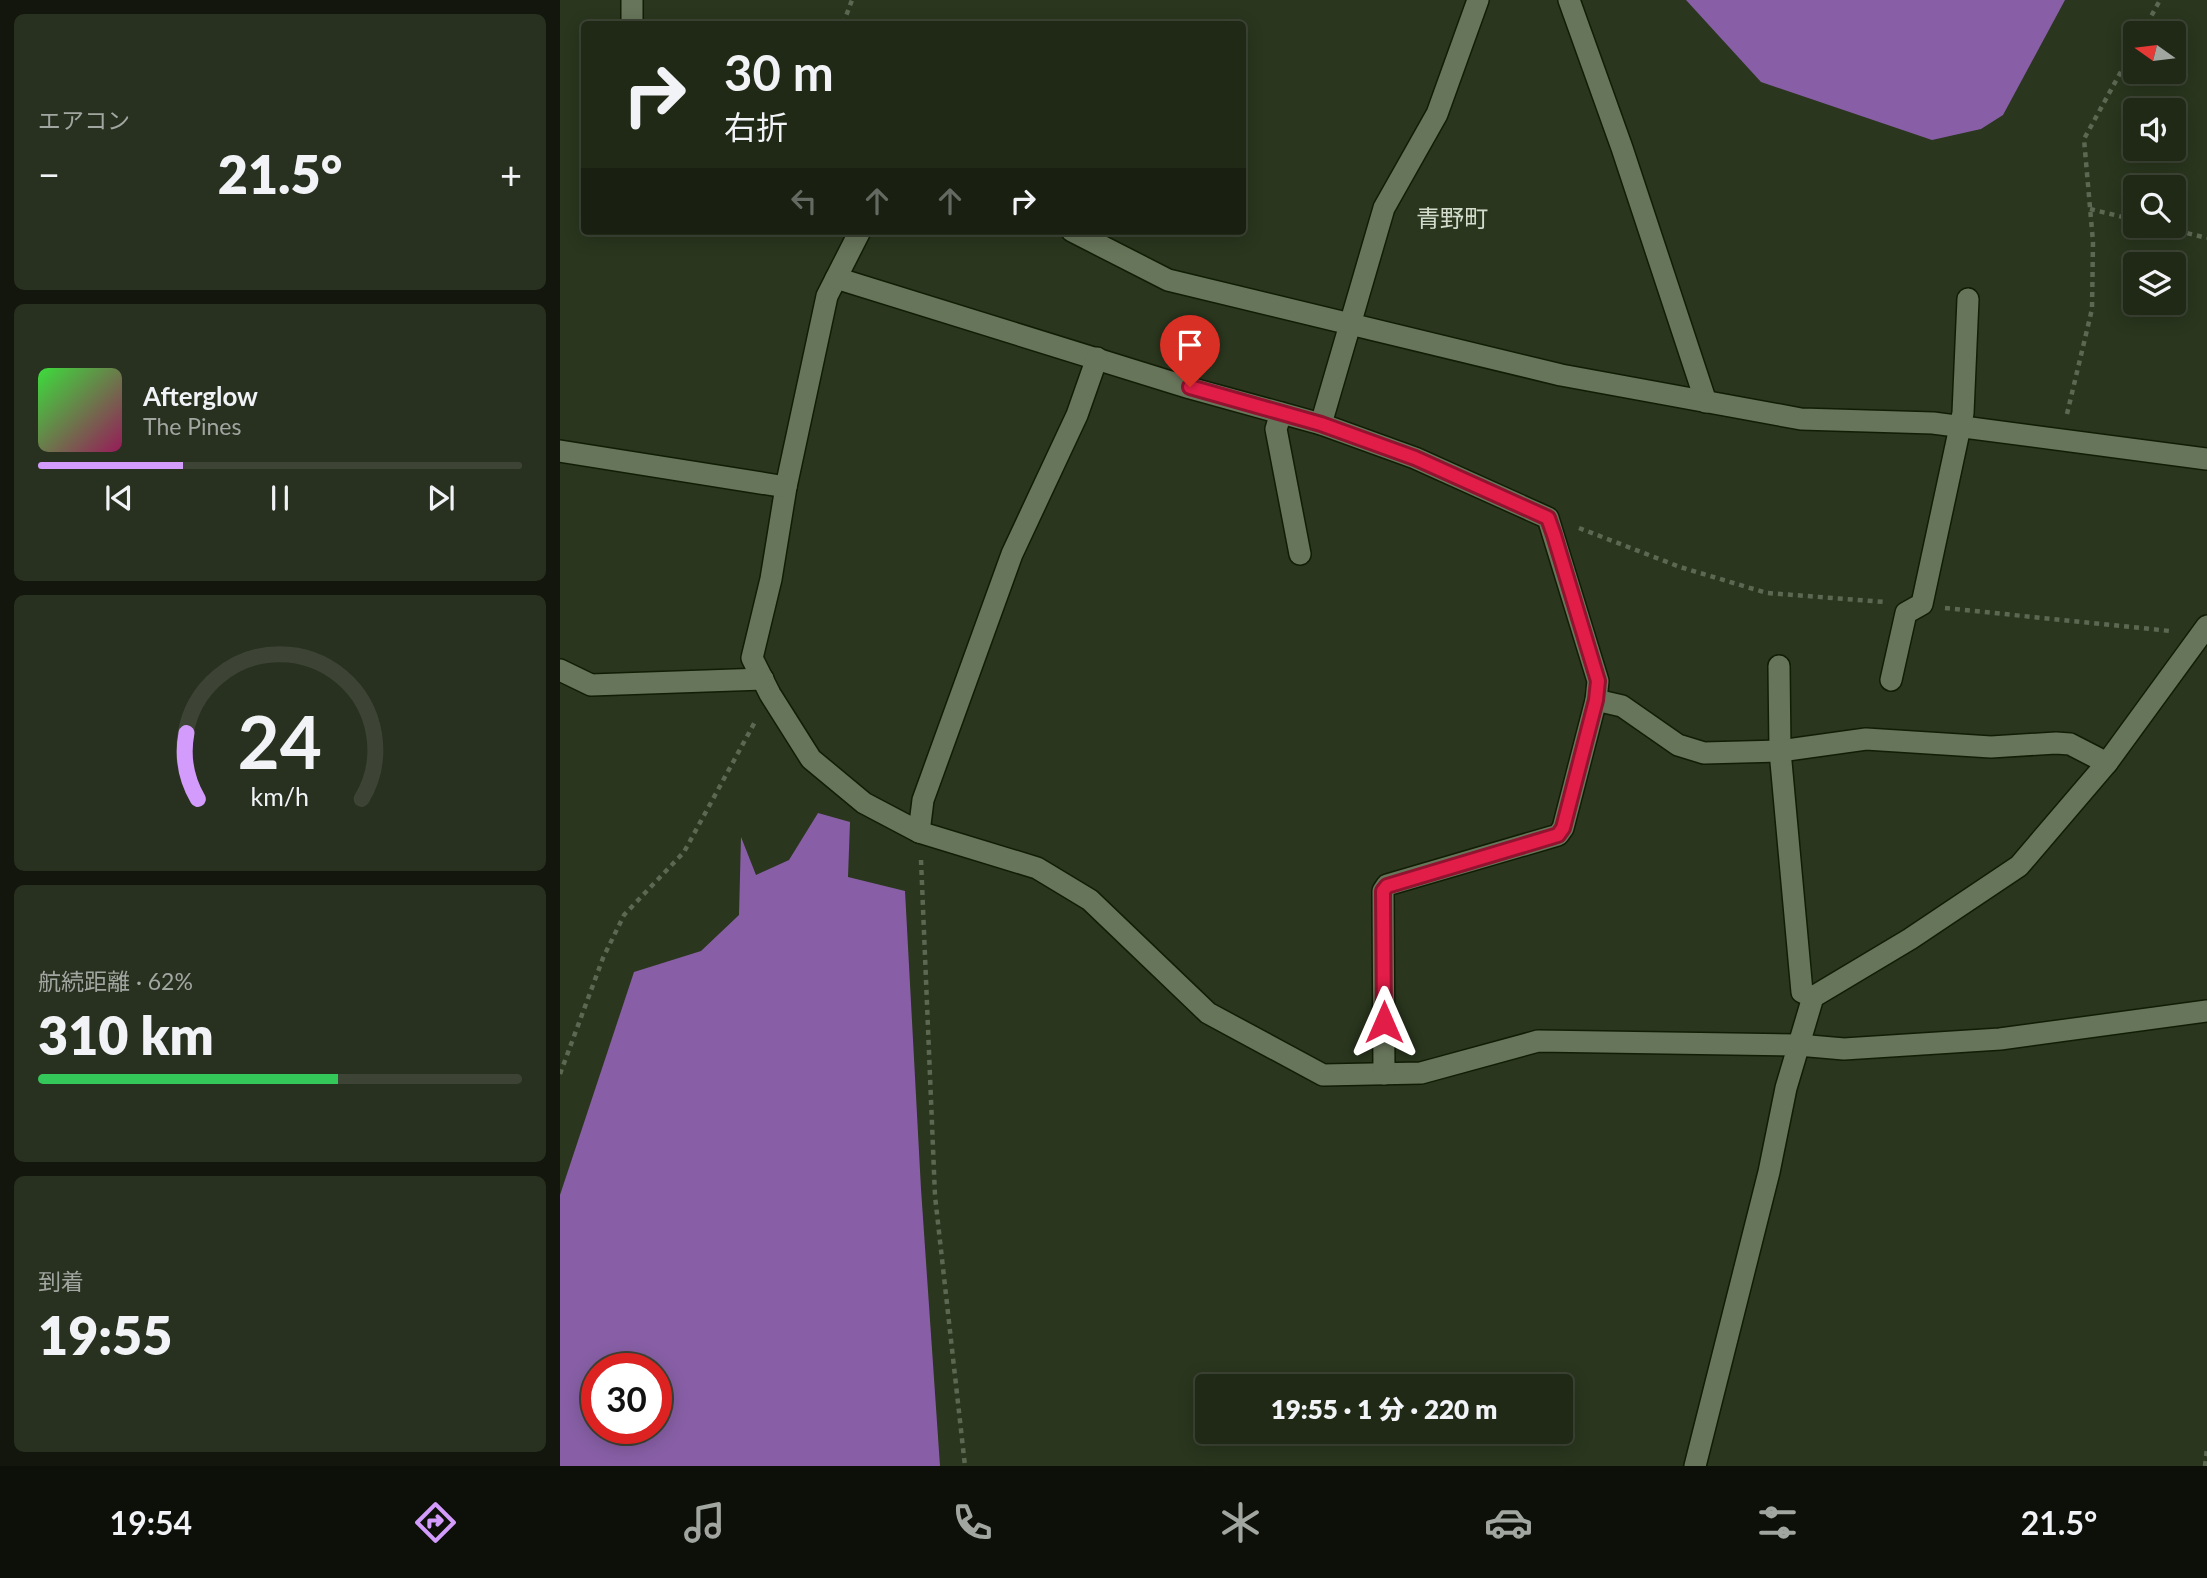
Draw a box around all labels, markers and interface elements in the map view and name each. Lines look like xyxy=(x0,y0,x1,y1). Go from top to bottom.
north arrow xyxy=(2123,21,2186,84)
map controls xyxy=(2123,21,2186,315)
text: 30 m xyxy=(724,43,834,101)
icon: right xyxy=(609,49,700,140)
button: sound xyxy=(2123,98,2186,161)
text: エアコン xyxy=(38,106,130,134)
text: 右折 xyxy=(724,107,788,146)
text: 21.5° xyxy=(218,143,342,205)
text: − xyxy=(38,151,60,197)
text: + xyxy=(500,151,522,197)
button: search xyxy=(2123,175,2186,238)
icon: left xyxy=(785,182,823,220)
icon: ahead xyxy=(858,182,896,220)
icon: ahead xyxy=(931,182,969,220)
icon: right xyxy=(1004,182,1042,220)
district label: 青野町 xyxy=(1416,203,1488,232)
button: layers xyxy=(2123,252,2186,315)
pin xyxy=(1160,315,1220,387)
icon: arrive xyxy=(1171,326,1209,364)
text: Afterglow xyxy=(143,380,258,412)
text: The Pines xyxy=(143,412,241,440)
icon: previous xyxy=(100,479,138,517)
icon: pause xyxy=(261,479,299,517)
icon: next xyxy=(422,479,460,517)
text: 24 xyxy=(238,697,322,785)
text: km/h xyxy=(251,781,309,811)
text: 航続距離 · 62% xyxy=(38,967,193,995)
position arrow xyxy=(1347,985,1421,1059)
text: 310 km xyxy=(38,1004,214,1066)
text: 到着 xyxy=(38,1267,84,1295)
text: 19:55 xyxy=(38,1304,172,1366)
speed limit sign: 30 xyxy=(581,1353,672,1444)
text: 19:55 · 1 分 · 220 m xyxy=(1271,1393,1497,1425)
icon: directions xyxy=(411,1498,460,1547)
icon: music xyxy=(680,1498,729,1547)
icon: phone xyxy=(948,1498,997,1547)
icon: climate xyxy=(1216,1498,1265,1547)
icon: car xyxy=(1484,1498,1533,1547)
icon: filters xyxy=(1753,1498,1802,1547)
text: 19:54 xyxy=(110,1503,192,1542)
text: 21.5° xyxy=(2021,1503,2097,1542)

